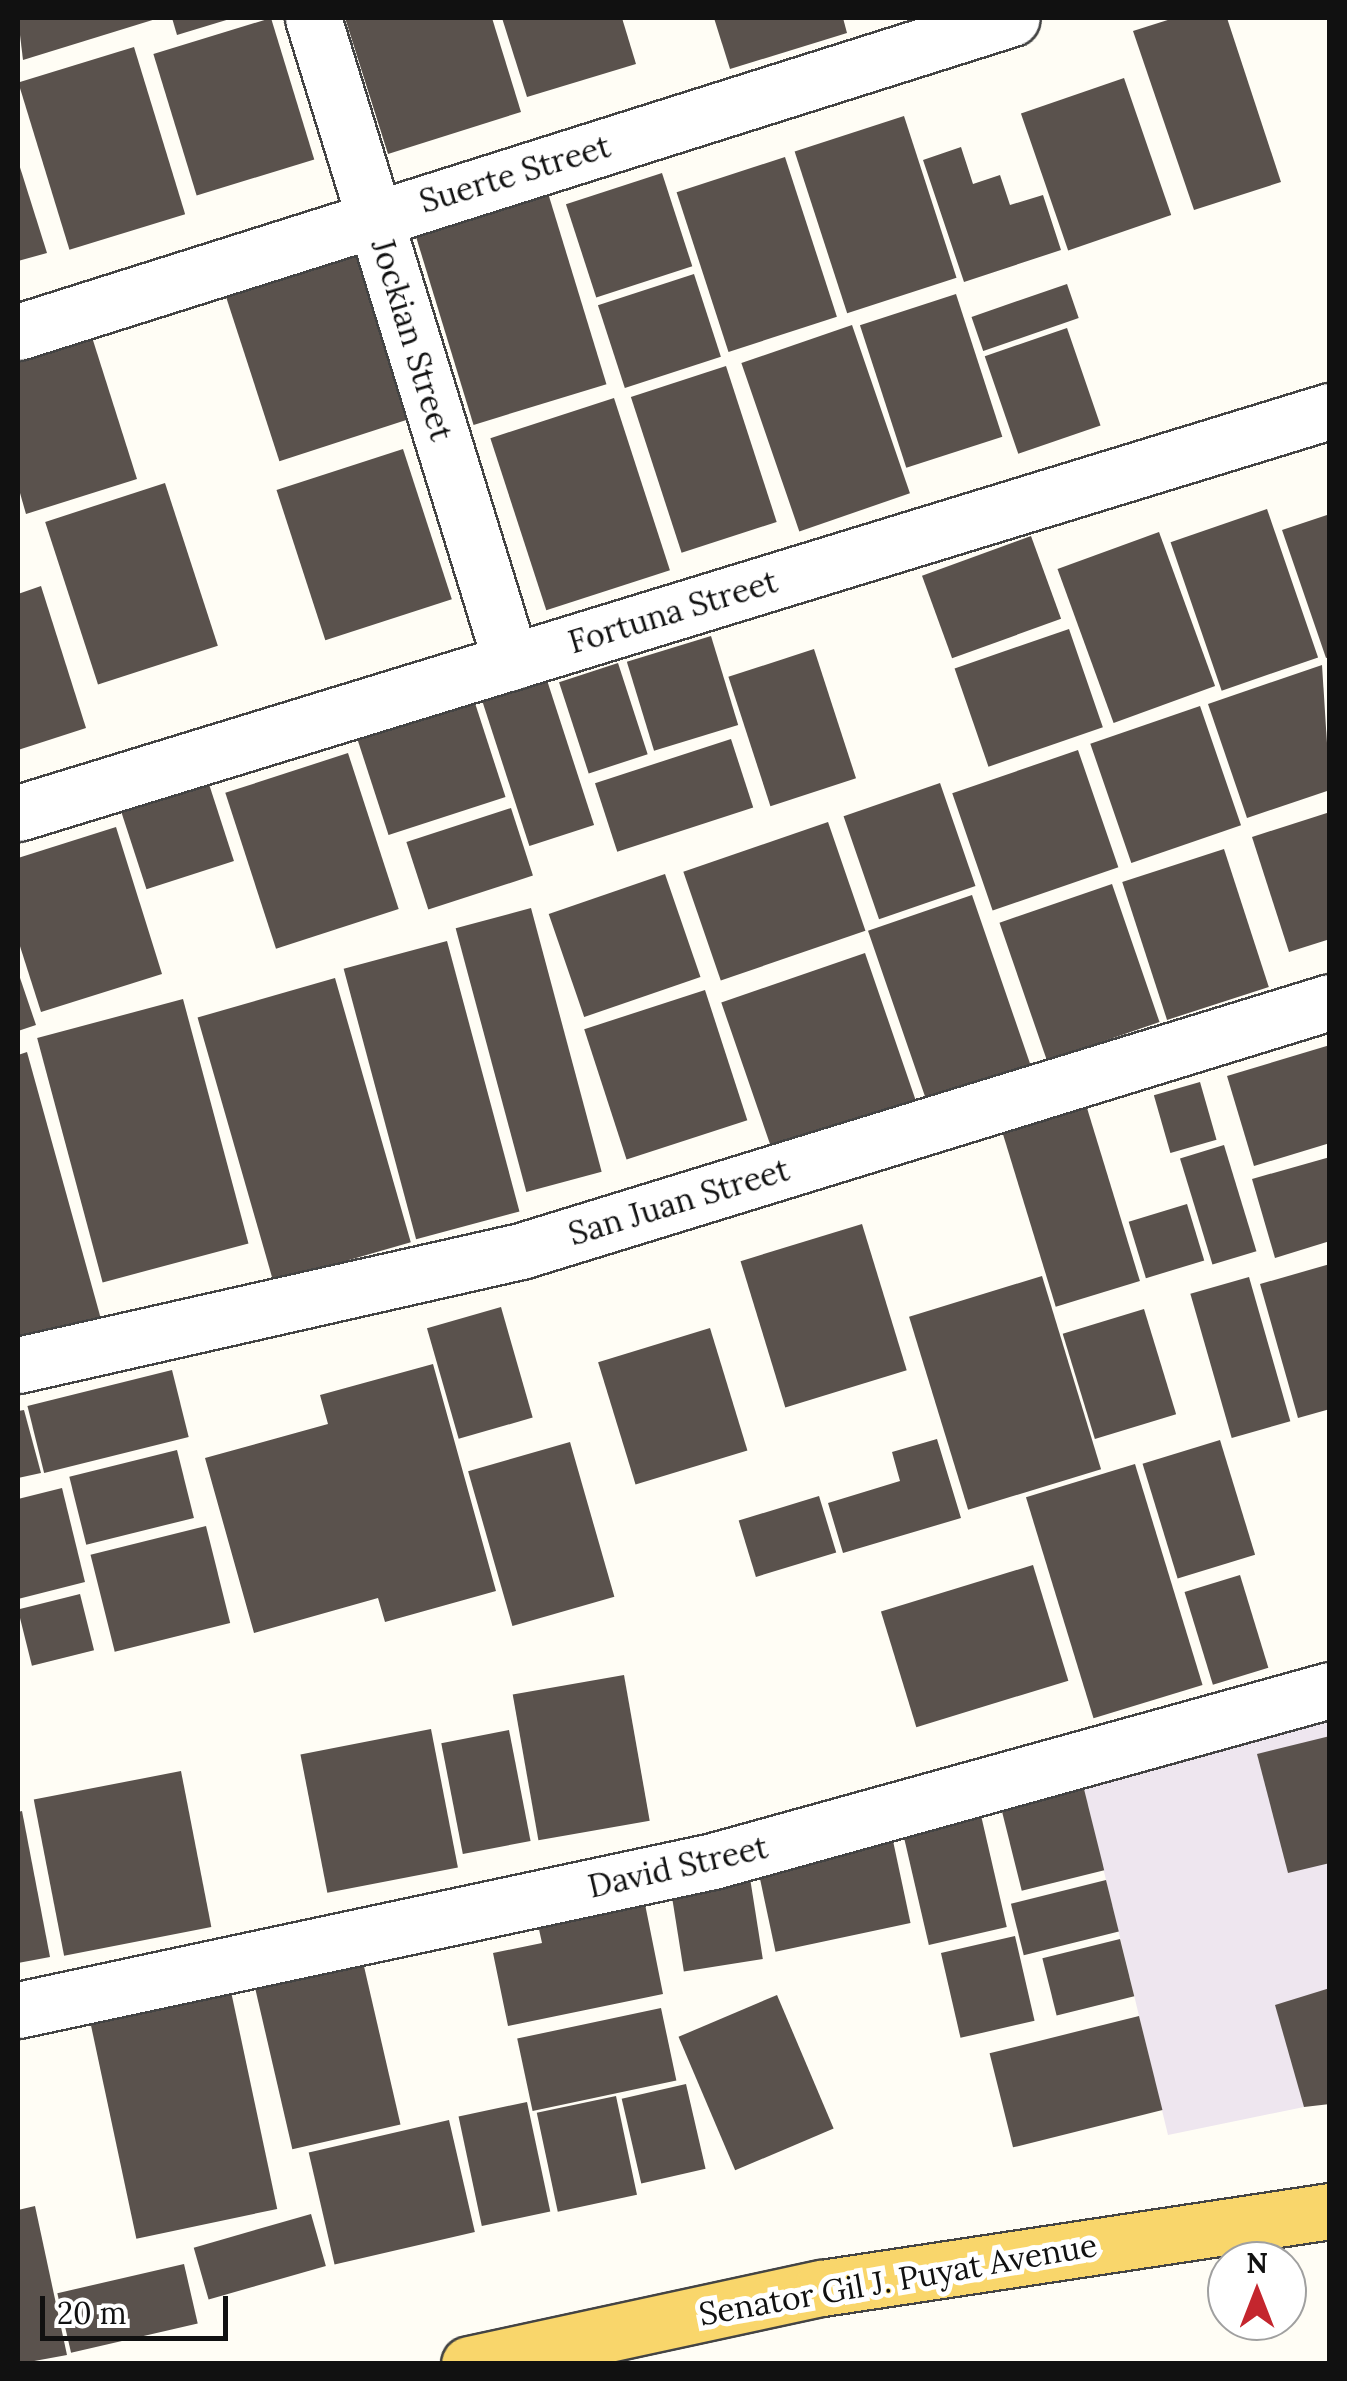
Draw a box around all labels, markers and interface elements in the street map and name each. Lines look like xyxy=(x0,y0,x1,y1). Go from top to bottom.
street label: Suerte Street xyxy=(415,127,615,221)
street label: Jockian Street xyxy=(363,235,461,445)
street label: Fortuna Street xyxy=(564,562,782,662)
street label: San Juan Street xyxy=(564,1150,794,1254)
street label: David Street xyxy=(584,1828,772,1906)
street label: Senator Gil J. Puyat Avenue xyxy=(696,2226,1100,2334)
north arrow xyxy=(1207,2241,1307,2341)
text: N xyxy=(1246,2245,1268,2281)
scale bar xyxy=(45,2276,232,2338)
text: 20 m xyxy=(57,2294,126,2332)

